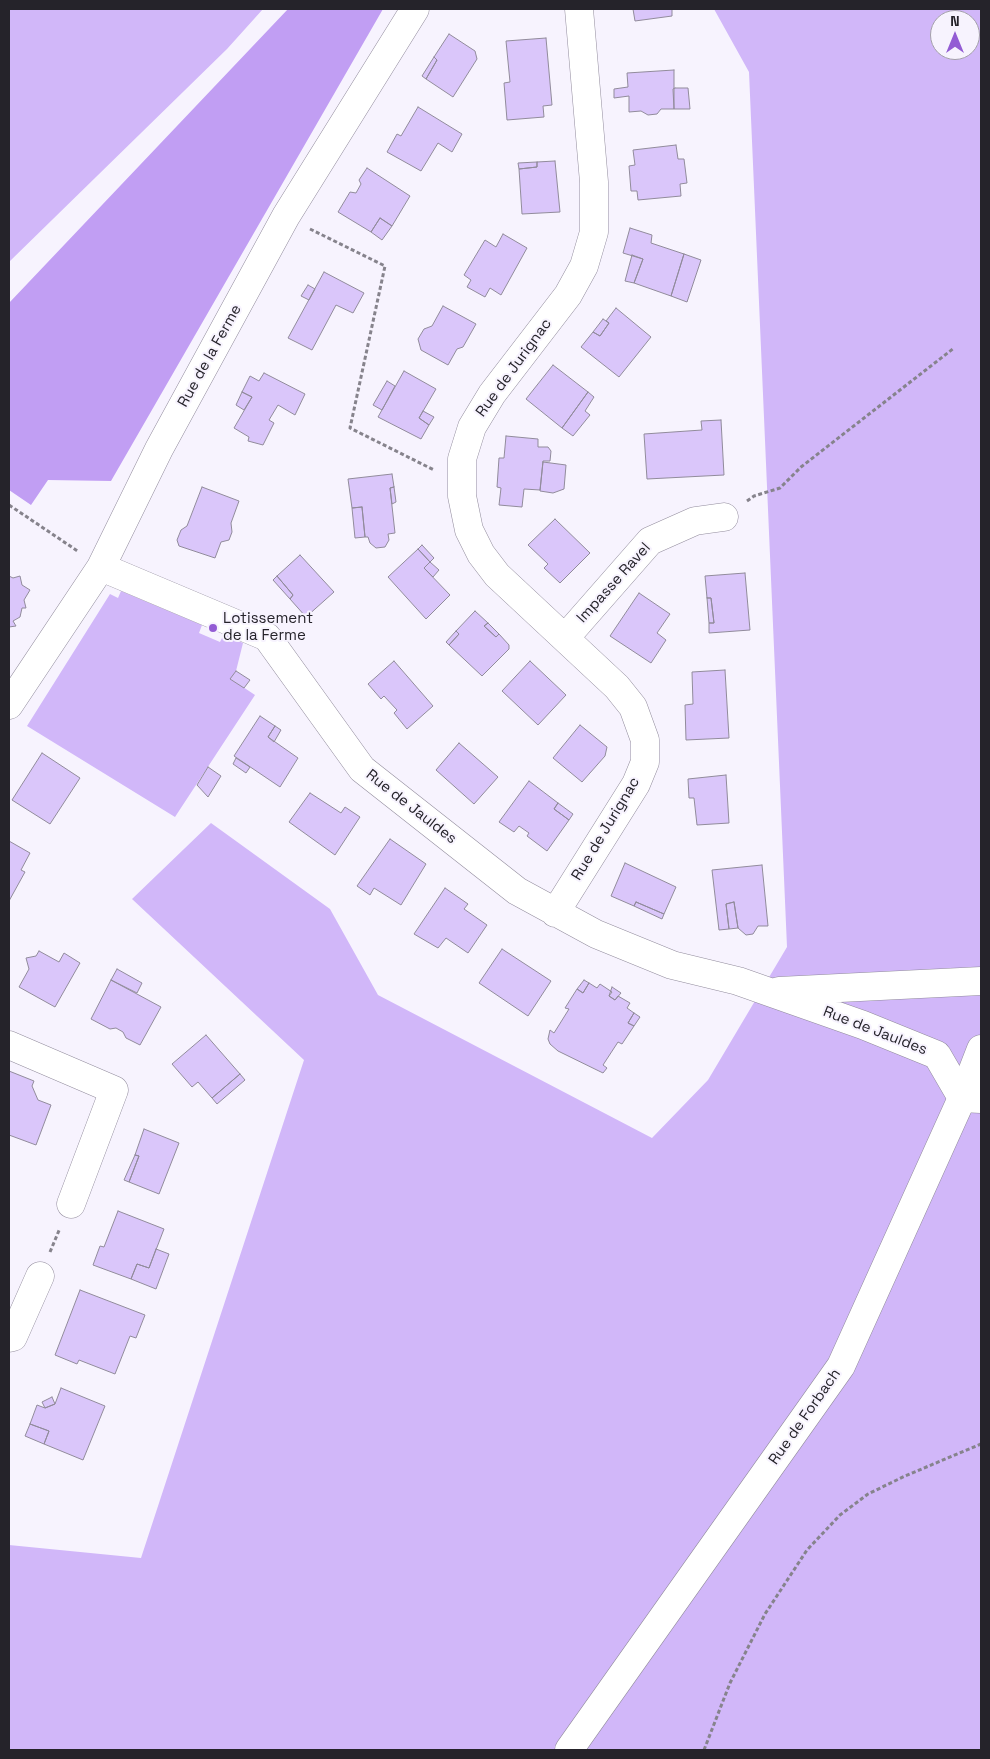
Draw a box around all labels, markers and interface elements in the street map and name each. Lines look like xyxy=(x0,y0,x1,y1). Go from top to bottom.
north arrow xyxy=(930,10,980,60)
text: N xyxy=(950,12,960,30)
street label: Rue de la Ferme xyxy=(174,302,246,410)
street label: Rue de Jurignac xyxy=(472,315,556,421)
street label: Impasse Ravel xyxy=(573,539,655,627)
place label: Lotissement de la Ferme xyxy=(223,610,313,645)
marker: Lotissement de la Ferme xyxy=(207,622,219,634)
street label: Rue de Jauldes xyxy=(362,766,460,848)
street label: Rue de Jurignac xyxy=(568,774,644,884)
street label: Rue de Jauldes xyxy=(820,1003,930,1059)
street label: Rue de Forbach xyxy=(765,1366,845,1468)

